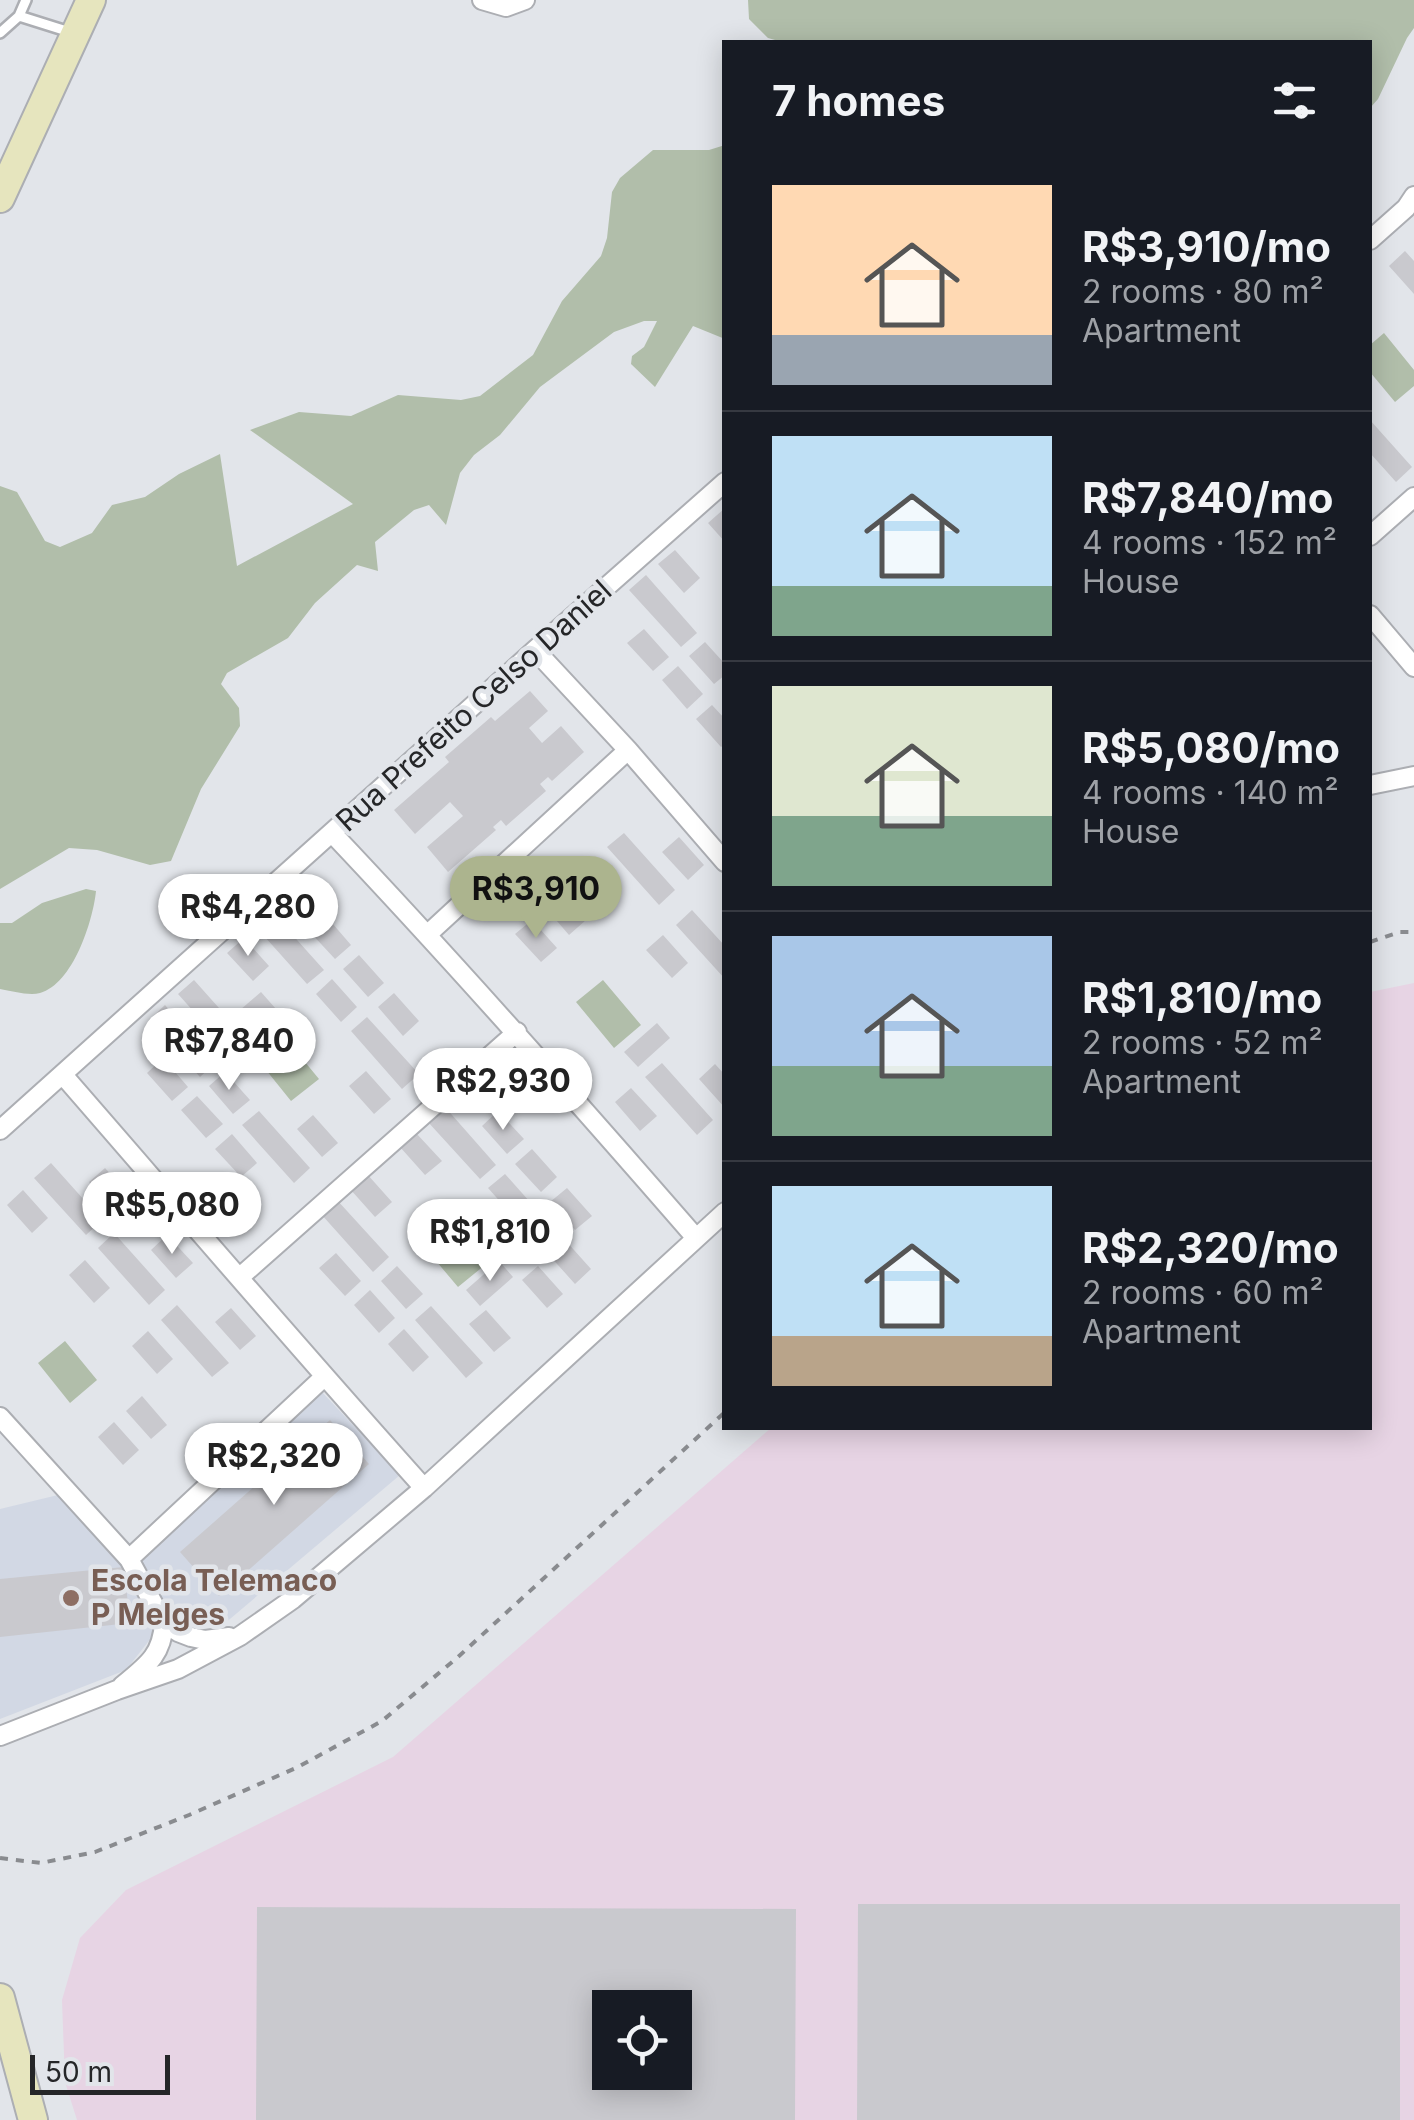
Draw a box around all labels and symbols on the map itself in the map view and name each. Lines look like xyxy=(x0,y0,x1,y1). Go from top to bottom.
street label: Rua Prefeito Celso Daniel xyxy=(328,572,618,838)
pin: R$3,910 xyxy=(444,856,628,941)
pin: R$4,280 xyxy=(156,874,340,959)
pin: R$7,840 xyxy=(137,1008,321,1093)
pin: R$2,930 xyxy=(411,1048,595,1133)
pin: R$5,080 xyxy=(80,1172,264,1257)
pin: R$1,810 xyxy=(398,1199,582,1284)
pin: R$2,320 xyxy=(182,1423,366,1508)
place label: Escola Telemaco P Melges xyxy=(91,1562,337,1632)
marker: Escola Telemaco P Melges xyxy=(60,1587,82,1609)
scale bar xyxy=(30,2050,170,2094)

